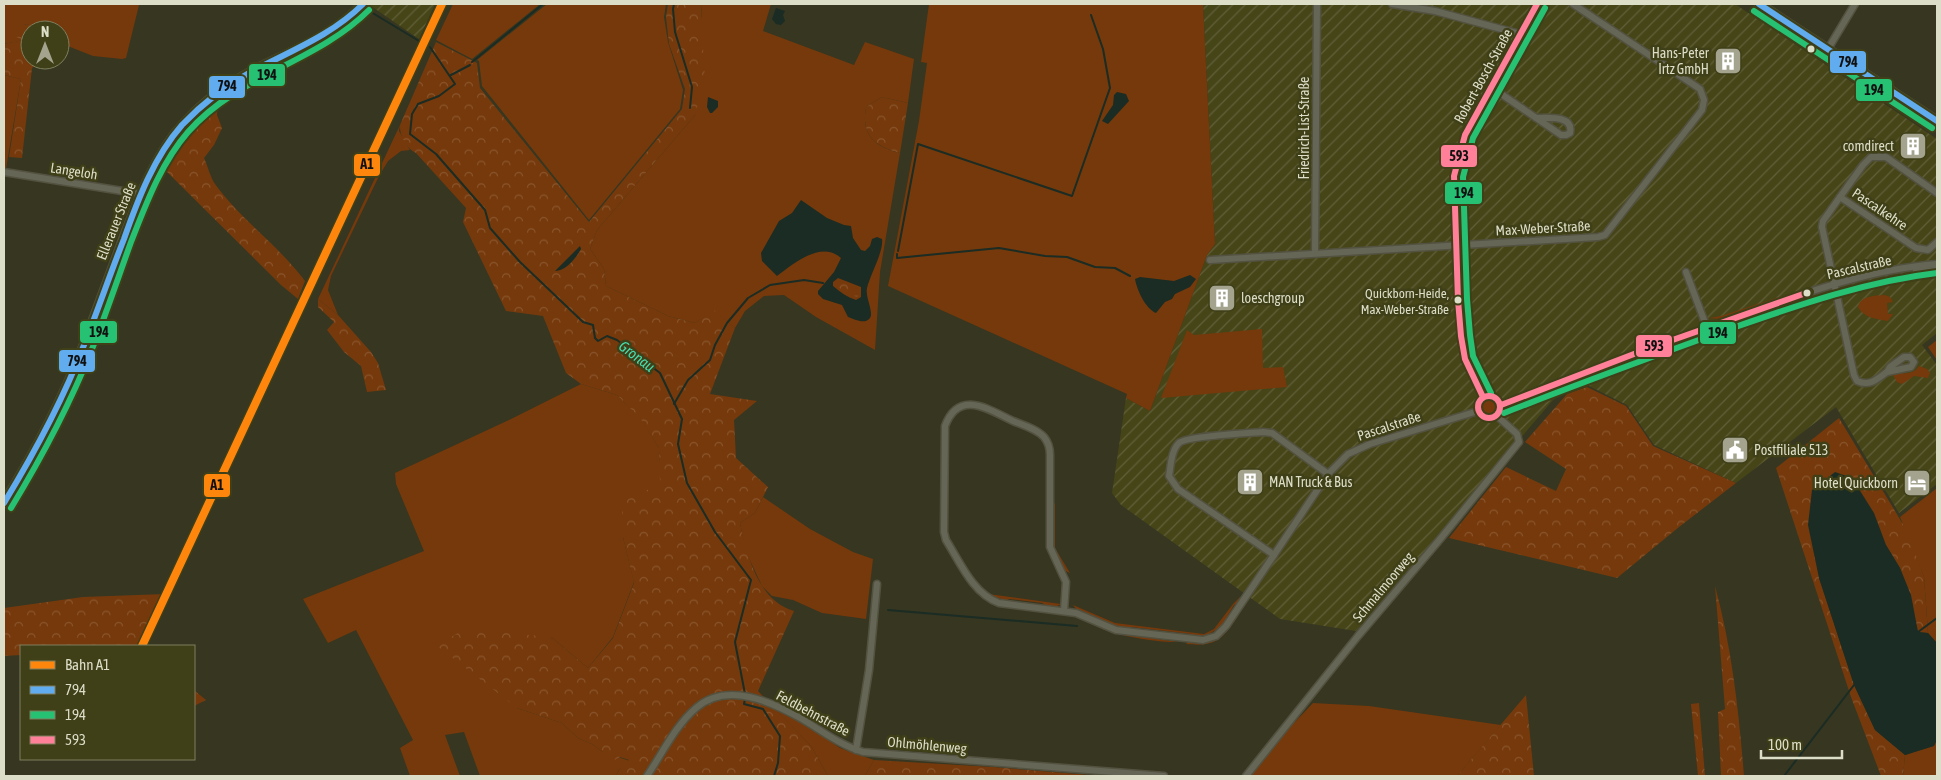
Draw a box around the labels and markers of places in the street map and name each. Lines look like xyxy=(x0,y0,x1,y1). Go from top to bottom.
unlabelled marker xyxy=(1806,44,1816,54)
place label: Hans-Peter Irtz GmbH xyxy=(1652,45,1710,77)
building icon: Hans-Peter Irtz GmbH xyxy=(1713,46,1743,76)
building icon: comdirect xyxy=(1898,131,1928,161)
place label: comdirect xyxy=(1843,138,1894,154)
building icon: loeschgroup xyxy=(1207,283,1237,313)
place label: Quickborn-Heide, Max-Weber-Straße xyxy=(1361,286,1449,317)
unlabelled marker xyxy=(1802,288,1812,298)
place label: loeschgroup xyxy=(1241,290,1305,306)
marker: Quickborn-Heide, Max-Weber-Straße xyxy=(1453,295,1463,305)
public building icon: Postfiliale 513 xyxy=(1720,435,1750,465)
place label: Postfiliale 513 xyxy=(1754,442,1828,458)
building icon: MAN Truck & Bus xyxy=(1235,467,1265,497)
hotel icon: Hotel Quickborn xyxy=(1902,468,1932,498)
place label: MAN Truck & Bus xyxy=(1269,474,1352,490)
place label: Hotel Quickborn xyxy=(1814,475,1898,491)

